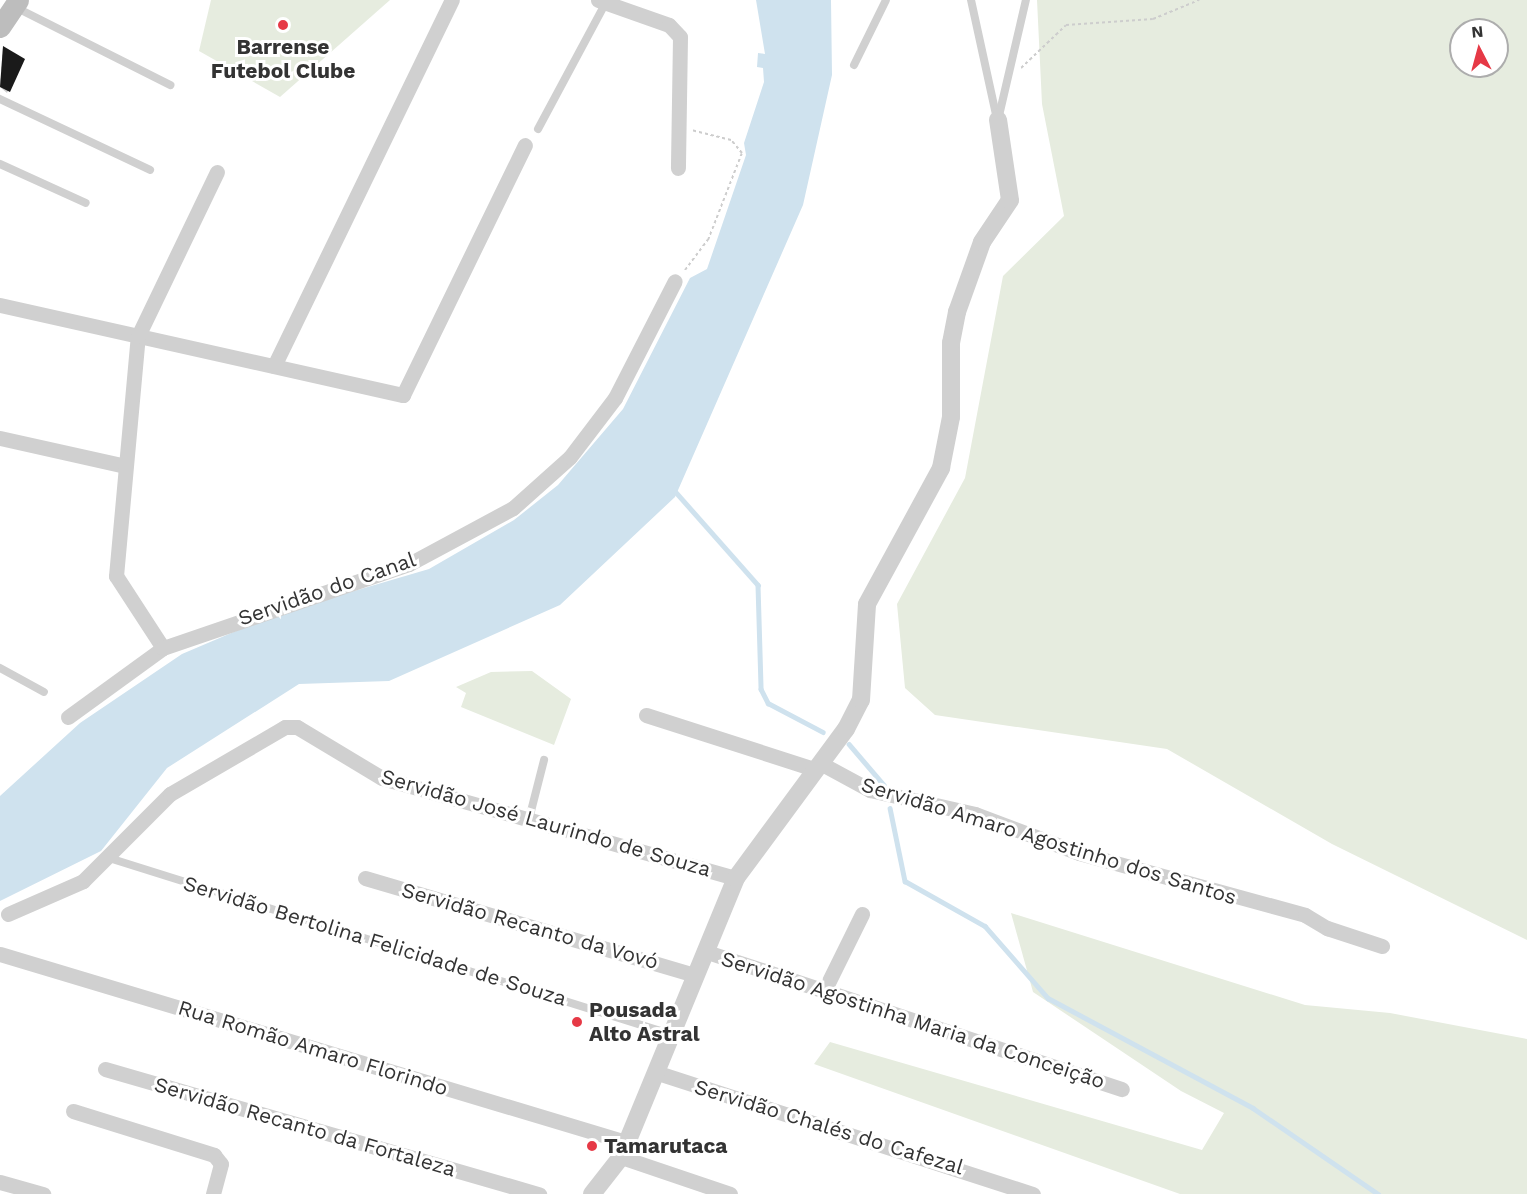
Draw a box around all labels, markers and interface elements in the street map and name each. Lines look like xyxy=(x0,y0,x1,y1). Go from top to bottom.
marker: Barrense Futebol Clube xyxy=(276,18,290,32)
north arrow xyxy=(1449,18,1509,78)
text: N xyxy=(1470,22,1484,42)
place label: Barrense Futebol Clube xyxy=(211,34,355,84)
street label: Servidão do Canal xyxy=(235,547,419,631)
street label: Servidão José Laurindo de Souza xyxy=(378,764,714,882)
street label: Servidão Amaro Agostinho dos Santos xyxy=(858,772,1240,910)
street label: Servidão Bertolina Felicidade de Souza xyxy=(180,870,570,1012)
street label: Servidão Recanto da Vovó xyxy=(398,877,662,975)
street label: Servidão Agostinha Maria da Conceição xyxy=(717,946,1109,1094)
street label: Rua Romão Amaro Florindo xyxy=(174,995,452,1101)
place label: Pousada Alto Astral xyxy=(589,997,700,1047)
marker: Pousada Alto Astral xyxy=(570,1015,584,1029)
street label: Servidão Recanto da Fortaleza xyxy=(151,1072,459,1182)
street label: Servidão Chalés do Cafezal xyxy=(691,1074,967,1180)
place label: Tamarutaca xyxy=(604,1133,727,1159)
marker: Tamarutaca xyxy=(585,1139,599,1153)

